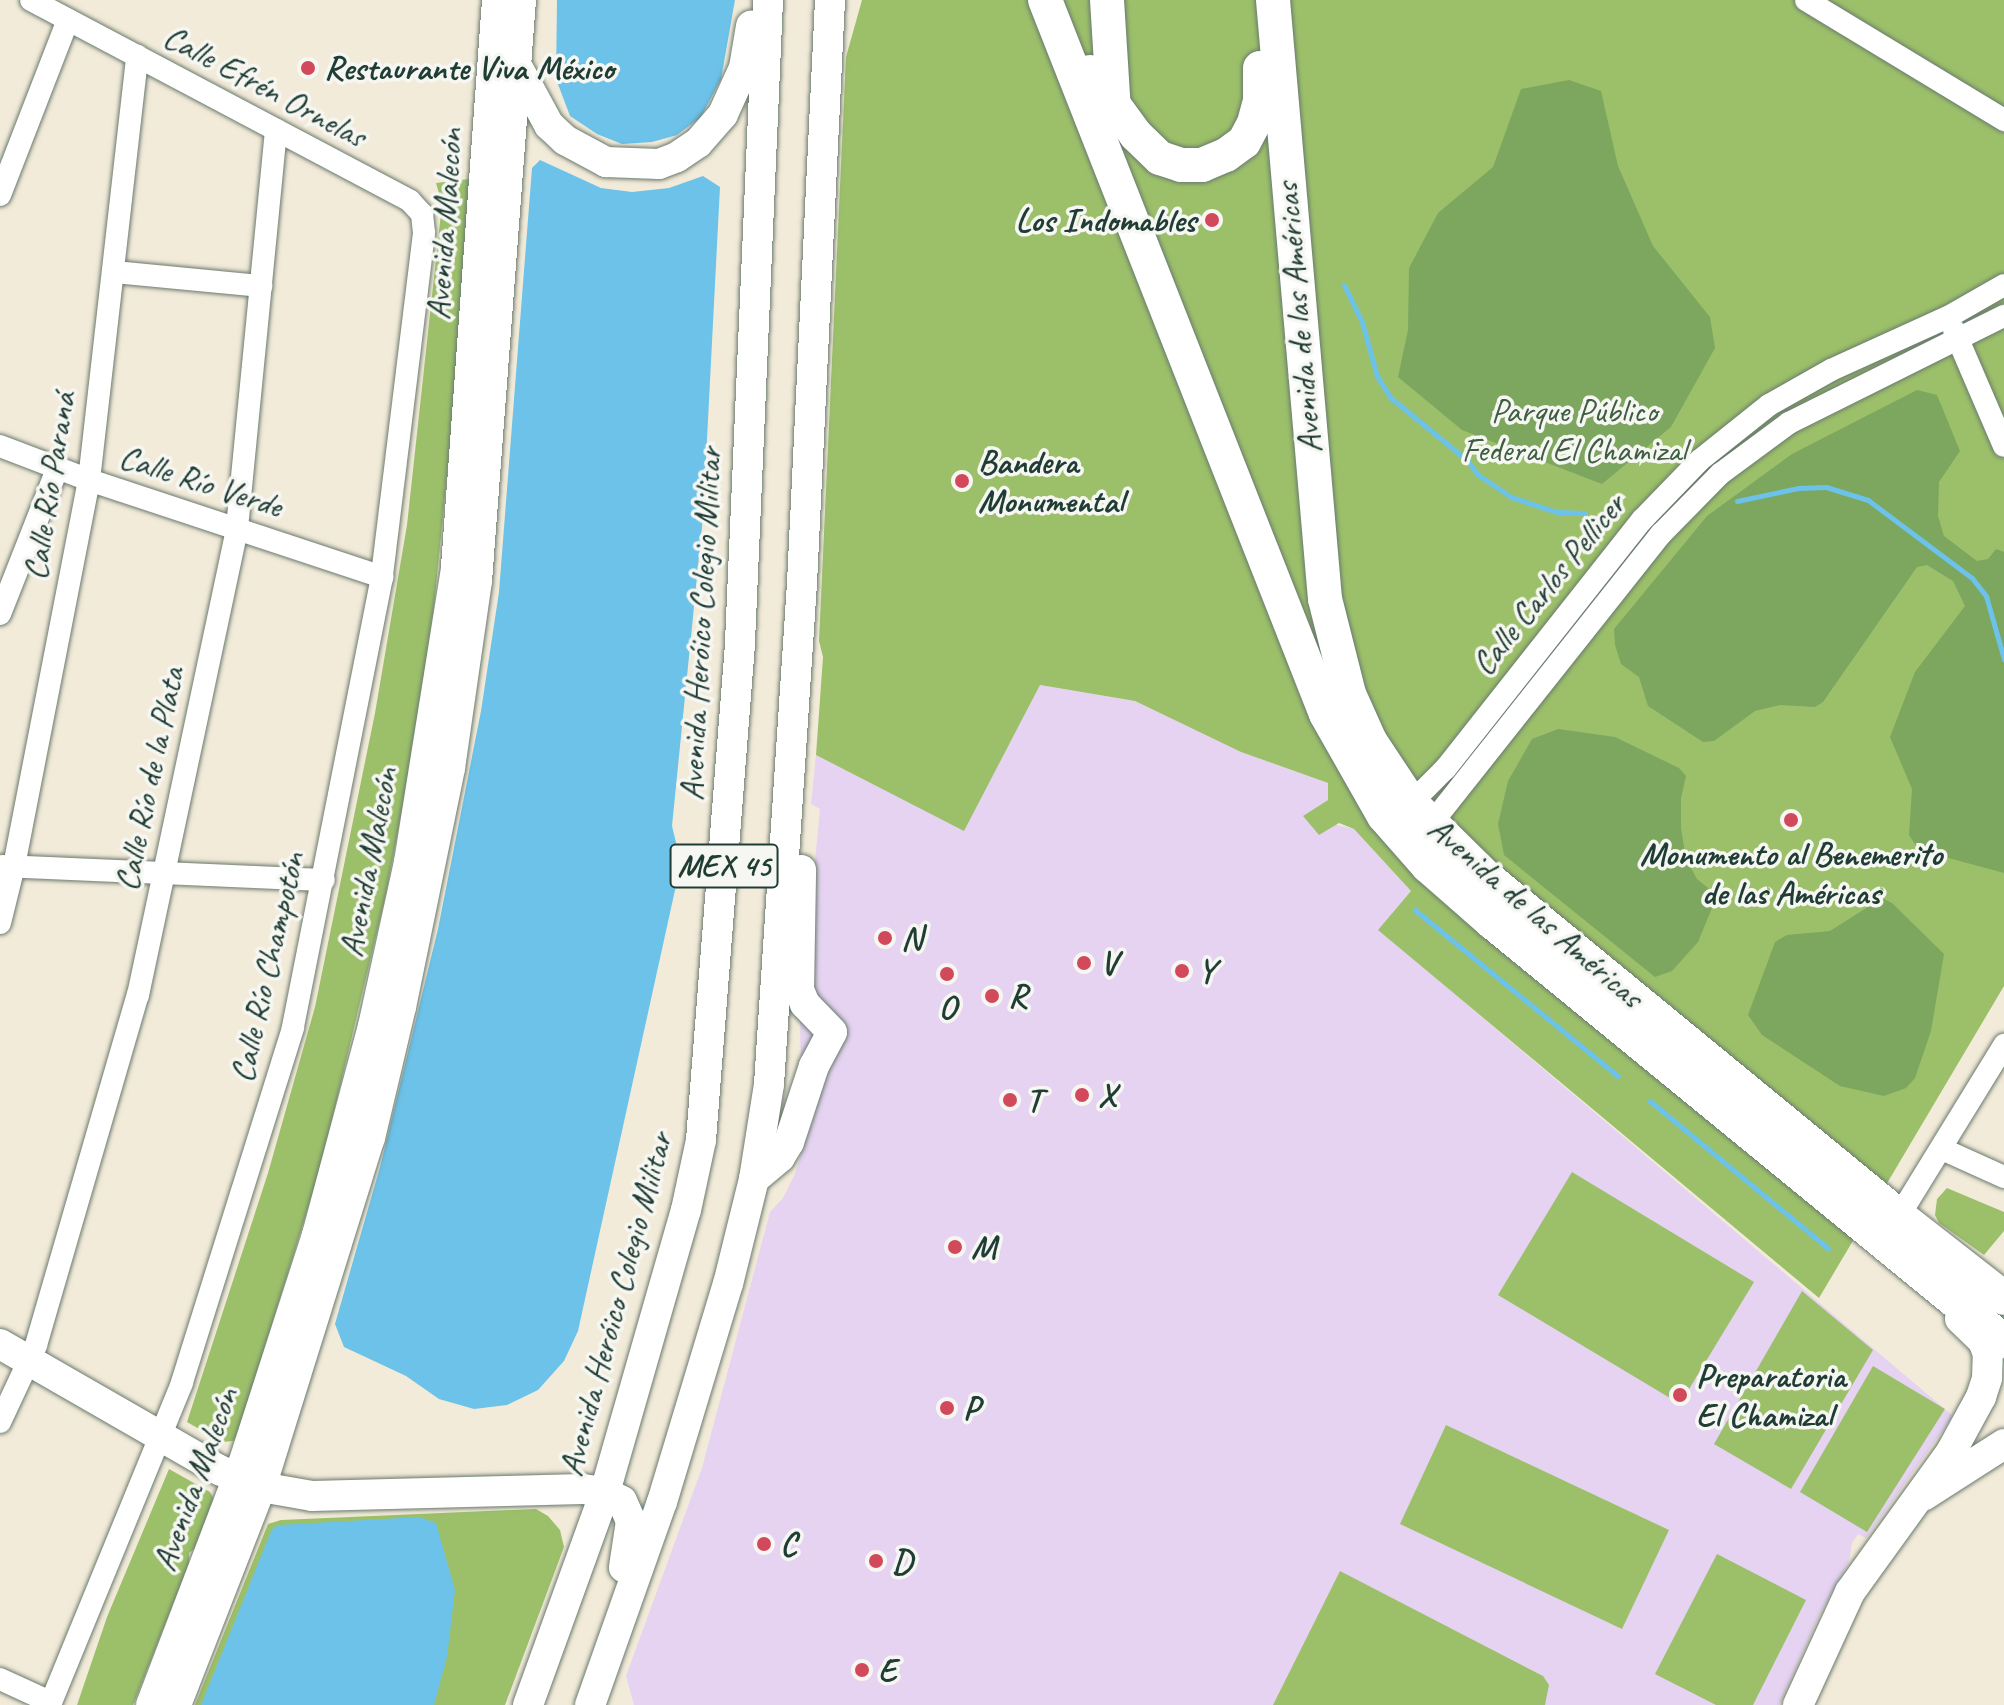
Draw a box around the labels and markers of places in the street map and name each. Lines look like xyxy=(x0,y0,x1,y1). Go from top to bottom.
place label: Restaurante Viva México xyxy=(324,48,613,88)
marker: Restaurante Viva México xyxy=(299,59,317,77)
place label: Los Indomables xyxy=(1016,200,1196,240)
marker: Los Indomables xyxy=(1203,211,1221,229)
place label: Bandera Monumental xyxy=(978,441,1124,520)
marker: Bandera Monumental xyxy=(953,472,971,490)
marker: Monumento al Benemerito de las Américas xyxy=(1782,811,1800,829)
place label: Monumento al Benemerito de las Américas xyxy=(1638,833,1944,912)
place label: N xyxy=(901,918,922,958)
marker: N xyxy=(876,929,894,947)
place label: V xyxy=(1100,943,1117,983)
place label: Y xyxy=(1198,951,1215,991)
marker: V xyxy=(1075,954,1093,972)
marker: Y xyxy=(1173,962,1191,980)
marker: O xyxy=(938,965,956,983)
place label: R xyxy=(1008,976,1026,1016)
place label: O xyxy=(938,987,956,1027)
marker: R xyxy=(983,987,1001,1005)
place label: X xyxy=(1098,1075,1116,1115)
place label: T xyxy=(1026,1080,1042,1120)
marker: X xyxy=(1073,1086,1091,1104)
marker: T xyxy=(1001,1091,1019,1109)
place label: M xyxy=(971,1227,996,1267)
marker: M xyxy=(946,1238,964,1256)
place label: Preparatoria El Chamizal xyxy=(1696,1355,1845,1434)
marker: Preparatoria El Chamizal xyxy=(1671,1386,1689,1404)
place label: P xyxy=(963,1388,979,1428)
marker: P xyxy=(938,1399,956,1417)
place label: C xyxy=(780,1524,796,1564)
marker: C xyxy=(755,1535,773,1553)
place label: D xyxy=(892,1541,912,1581)
marker: D xyxy=(867,1552,885,1570)
place label: E xyxy=(878,1650,896,1690)
marker: E xyxy=(853,1661,871,1679)

